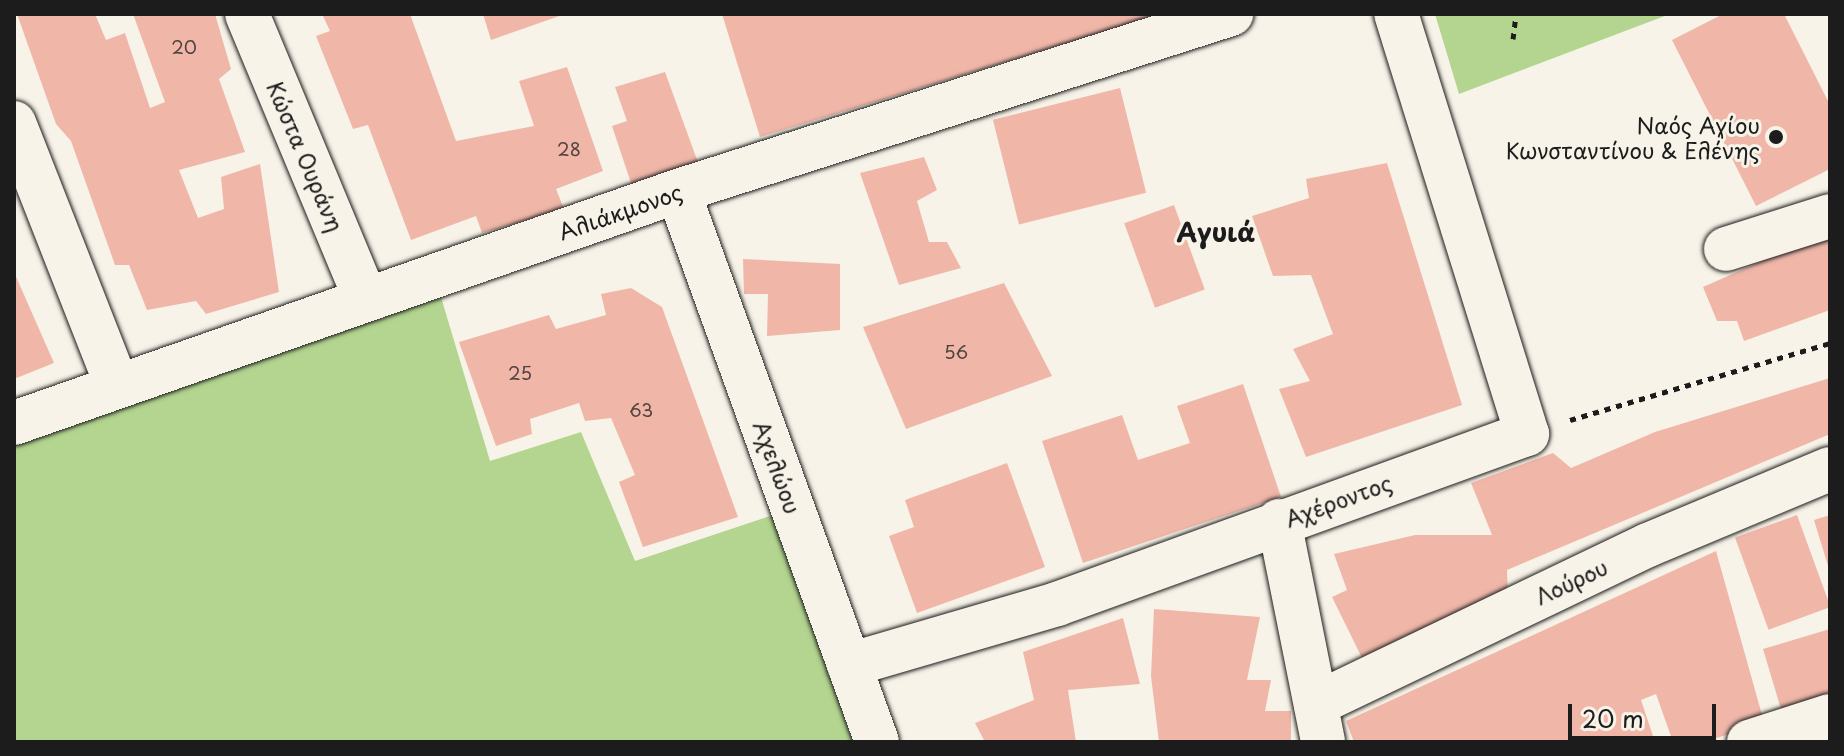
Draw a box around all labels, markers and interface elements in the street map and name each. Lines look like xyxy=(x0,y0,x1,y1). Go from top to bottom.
house number: 20 xyxy=(171,36,197,58)
street label: Κώστα Ουράνη xyxy=(262,76,350,236)
place label: Ναός Αγίου Κωνσταντίνου & Ελένης xyxy=(1504,111,1760,162)
marker: Ναός Αγίου Κωνσταντίνου & Ελένης xyxy=(1767,128,1785,146)
house number: 28 xyxy=(557,138,581,160)
street label: Αλιάκμονος xyxy=(555,178,685,244)
district label: Αγυιά xyxy=(1177,216,1255,248)
house number: 56 xyxy=(944,341,968,363)
house number: 25 xyxy=(508,362,532,384)
house number: 63 xyxy=(629,399,653,421)
street label: Αχελώου xyxy=(749,417,807,517)
street label: Αχέροντος xyxy=(1281,468,1395,532)
street label: Λούρου xyxy=(1530,553,1612,609)
scale bar xyxy=(1572,688,1720,738)
text: 20 m xyxy=(1582,700,1644,736)

